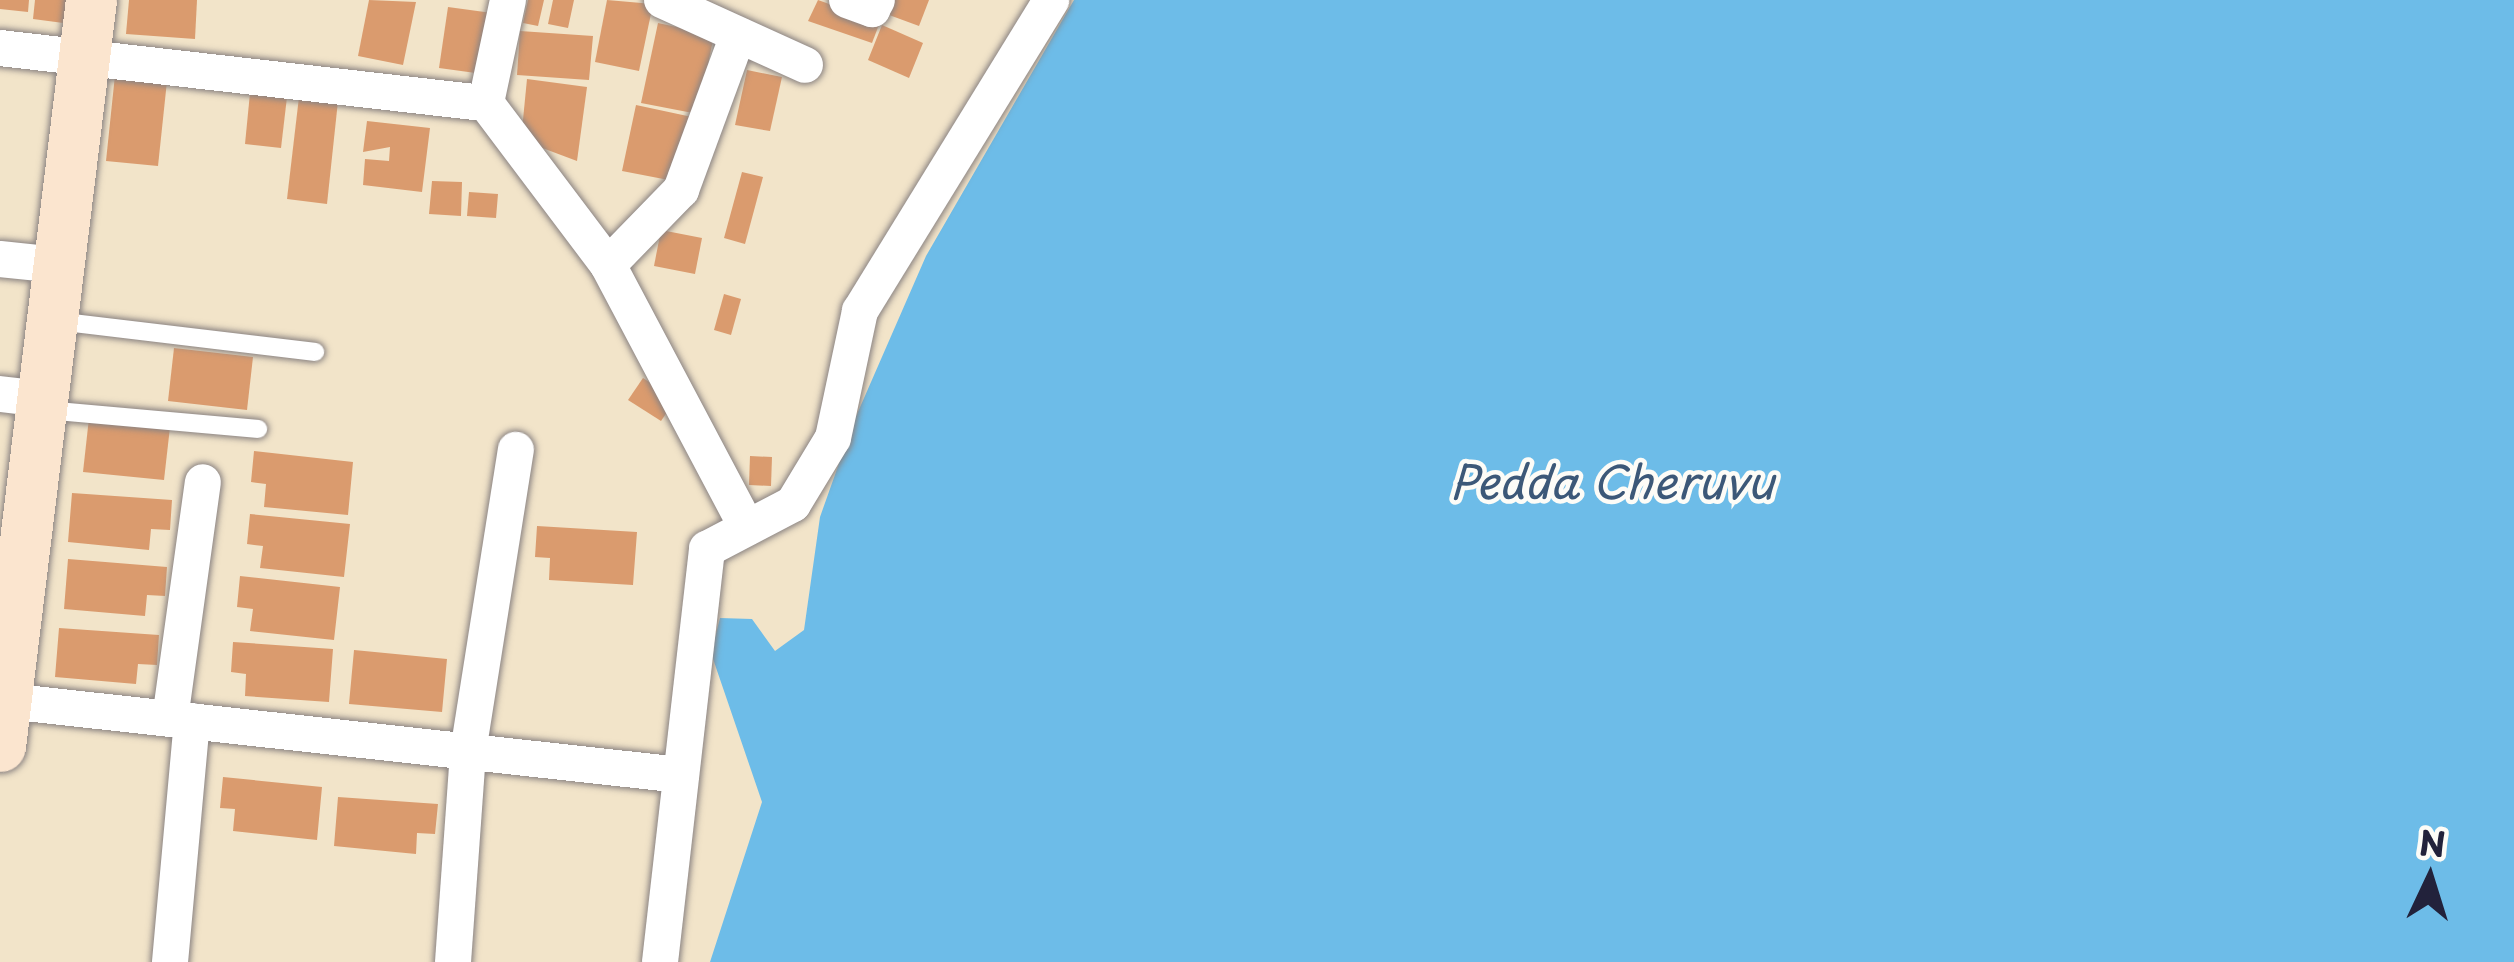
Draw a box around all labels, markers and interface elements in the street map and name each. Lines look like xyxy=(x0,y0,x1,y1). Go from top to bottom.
water label: Pedda Cheruvu xyxy=(1450,454,1774,508)
text: N xyxy=(2418,816,2447,868)
north arrow xyxy=(2370,818,2490,938)

